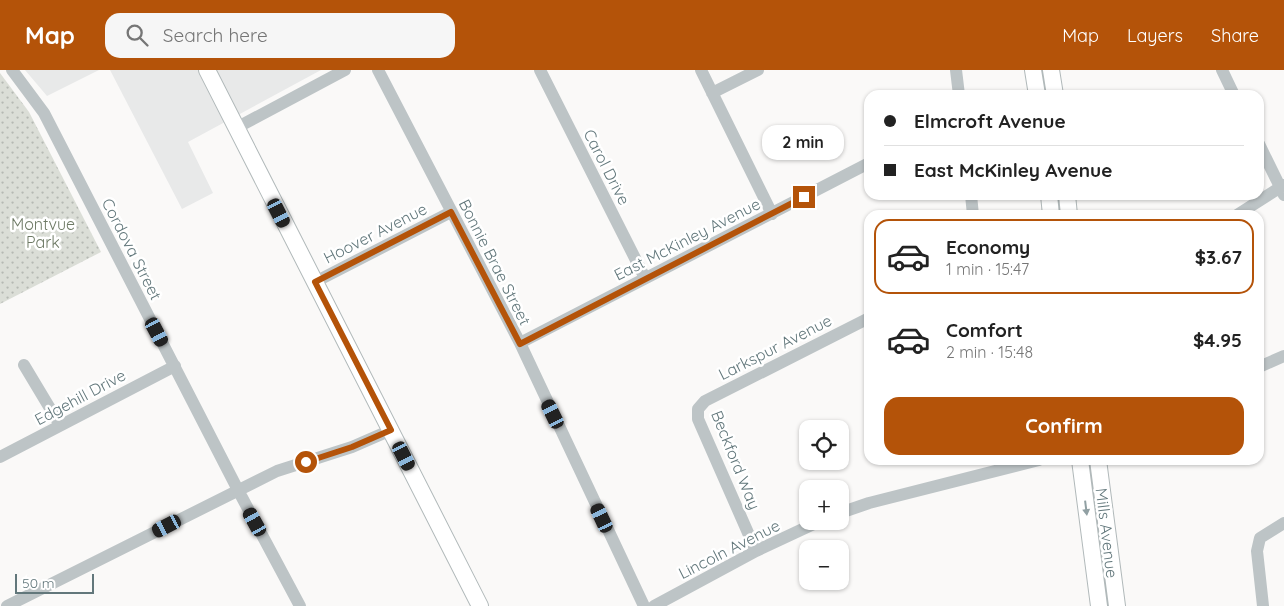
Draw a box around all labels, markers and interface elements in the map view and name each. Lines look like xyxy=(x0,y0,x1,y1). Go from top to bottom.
search box xyxy=(105,13,455,58)
text: Map xyxy=(25,20,75,50)
icon: search xyxy=(123,21,151,49)
text: Search here xyxy=(163,23,268,47)
text: Map xyxy=(1062,24,1099,47)
text: Layers xyxy=(1127,24,1183,47)
text: Share xyxy=(1211,24,1259,47)
text: Elmcroft Avenue xyxy=(914,109,1066,133)
callout: 2 min xyxy=(763,124,845,160)
street label: Carol Drive xyxy=(579,126,635,208)
text: 2 min xyxy=(782,132,824,152)
text: East McKinley Avenue xyxy=(914,158,1112,182)
route end xyxy=(793,186,815,208)
street label: East McKinley Avenue xyxy=(610,193,764,285)
street label: Cordova Street xyxy=(98,195,166,303)
car xyxy=(265,196,292,230)
street label: Bonnie Brae Street xyxy=(455,196,535,328)
street label: Hoover Avenue xyxy=(320,198,430,268)
park label: Montvue Park xyxy=(11,214,75,252)
icon: car xyxy=(886,234,931,279)
text: Economy xyxy=(946,235,1030,259)
text: $3.67 xyxy=(1195,245,1242,269)
text: 1 min · 15:47 xyxy=(946,259,1029,279)
street label: Larkspur Avenue xyxy=(715,310,835,384)
car xyxy=(143,315,170,349)
icon: car xyxy=(886,317,931,362)
text: Comfort xyxy=(946,318,1023,342)
text: $4.95 xyxy=(1193,328,1242,352)
text: 2 min · 15:48 xyxy=(946,342,1033,362)
street label: Edgehill Drive xyxy=(31,365,129,429)
car xyxy=(539,397,566,431)
button: Confirm xyxy=(884,397,1244,455)
street label: Beckford Way xyxy=(707,408,765,512)
map controls xyxy=(799,420,849,590)
button: locate xyxy=(799,420,849,470)
car xyxy=(390,439,417,473)
route start xyxy=(295,451,317,473)
button: + xyxy=(799,480,849,530)
street label: Mills Avenue xyxy=(1092,487,1122,579)
car xyxy=(588,501,615,535)
one-way arrow xyxy=(1082,501,1090,517)
car xyxy=(241,505,268,539)
car xyxy=(150,513,183,539)
street label: Lincoln Avenue xyxy=(675,515,783,583)
button: − xyxy=(799,540,849,590)
scale bar xyxy=(15,571,94,594)
text: 50 m xyxy=(22,574,55,592)

